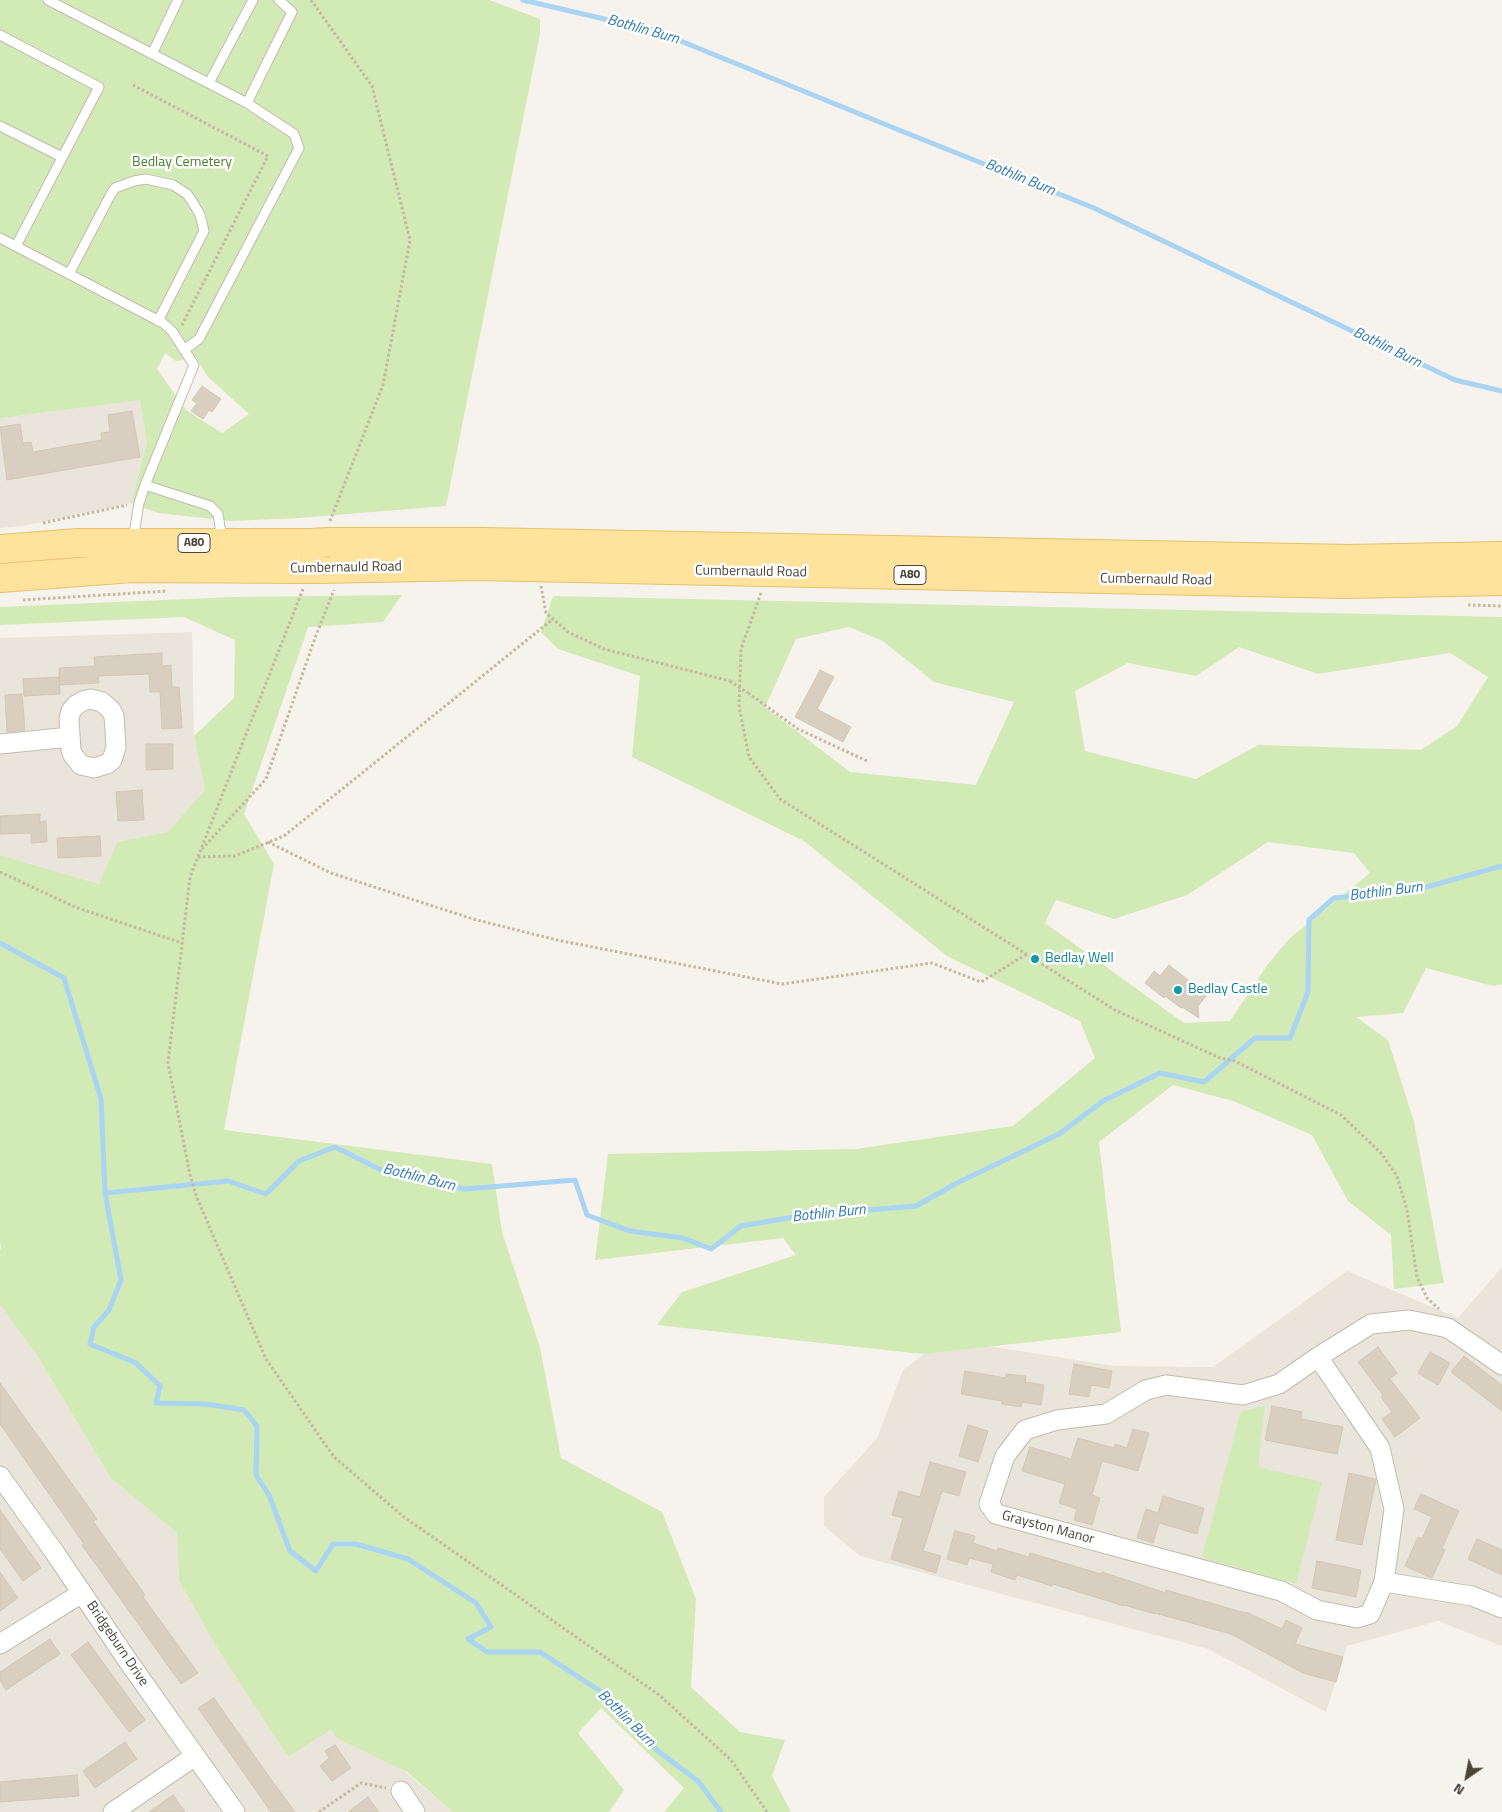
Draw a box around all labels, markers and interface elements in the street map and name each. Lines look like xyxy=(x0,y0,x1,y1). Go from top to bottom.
water label: Bothlin Burn xyxy=(605,11,681,49)
park label: Bedlay Cemetery xyxy=(132,155,232,171)
water label: Bothlin Burn xyxy=(982,156,1058,200)
water label: Bothlin Burn xyxy=(1350,324,1424,372)
road number: A80 xyxy=(178,534,210,552)
street label: Cumbernauld Road xyxy=(290,559,402,577)
street label: Cumbernauld Road xyxy=(695,563,807,581)
road number: A80 xyxy=(894,566,926,584)
street label: Cumbernauld Road xyxy=(1100,571,1212,589)
water label: Bothlin Burn xyxy=(1348,879,1424,905)
place label: Bedlay Well xyxy=(1045,951,1114,967)
marker: Bedlay Well xyxy=(1029,953,1041,965)
place label: Bedlay Castle xyxy=(1188,982,1267,998)
marker: Bedlay Castle xyxy=(1172,984,1184,996)
water label: Bothlin Burn xyxy=(381,1160,457,1196)
water label: Bothlin Burn xyxy=(791,1201,867,1227)
street label: Grayston Manor xyxy=(1000,1508,1096,1548)
street label: Bridgeburn Drive xyxy=(82,1598,152,1690)
water label: Bothlin Burn xyxy=(594,1687,658,1751)
north arrow xyxy=(1442,1752,1492,1802)
text: N xyxy=(1449,1779,1468,1801)

